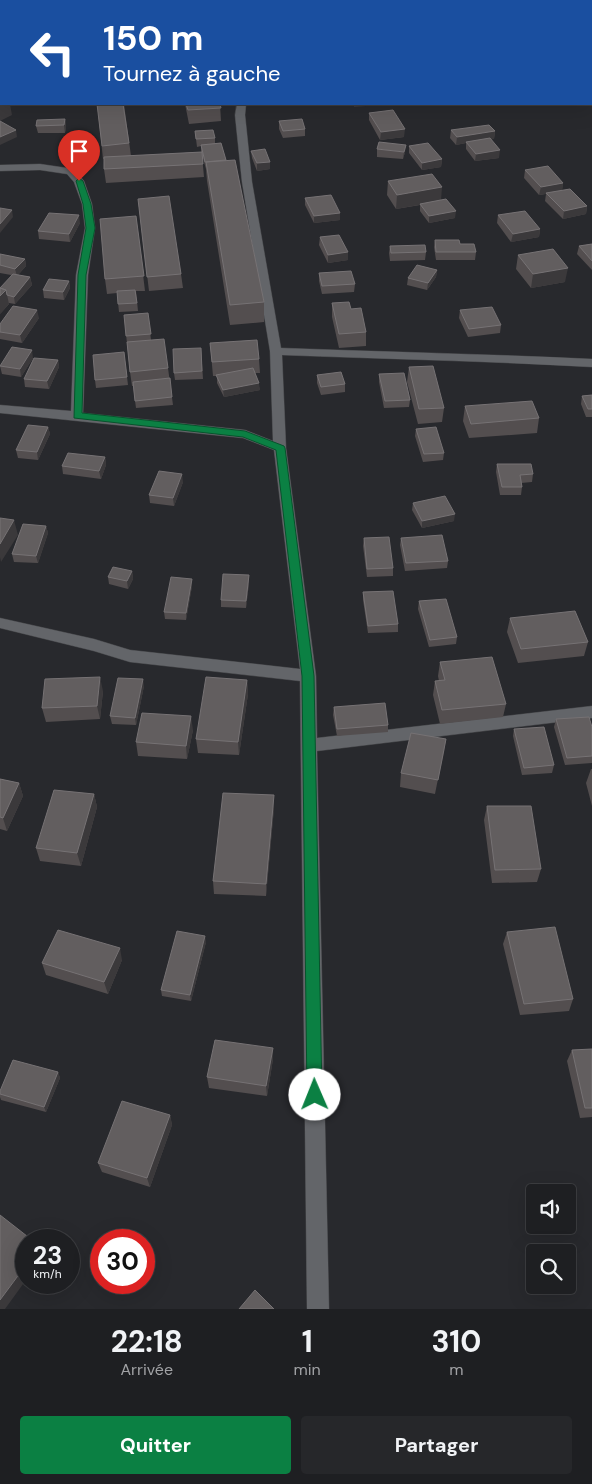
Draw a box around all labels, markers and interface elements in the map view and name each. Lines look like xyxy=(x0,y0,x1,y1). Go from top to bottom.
text: 150 m xyxy=(103,15,203,61)
icon: left xyxy=(20,20,85,85)
text: Tournez à gauche xyxy=(103,59,281,88)
pin xyxy=(58,130,100,181)
icon: arrive xyxy=(65,137,93,165)
position arrow xyxy=(288,1068,340,1120)
map controls xyxy=(526,1184,576,1294)
button: sound xyxy=(526,1184,576,1234)
speed limit sign: 30 xyxy=(90,1229,155,1294)
text: 23 xyxy=(33,1239,62,1272)
button: search xyxy=(526,1244,576,1294)
text: km/h xyxy=(33,1266,62,1282)
text: 22:18 xyxy=(111,1322,183,1361)
text: 1 xyxy=(302,1322,313,1361)
text: 310 xyxy=(431,1322,481,1361)
text: Arrivée xyxy=(120,1359,173,1380)
text: min xyxy=(293,1359,321,1380)
text: m xyxy=(449,1359,464,1380)
button: Quitter xyxy=(20,1416,291,1474)
button: Partager xyxy=(301,1416,572,1474)

